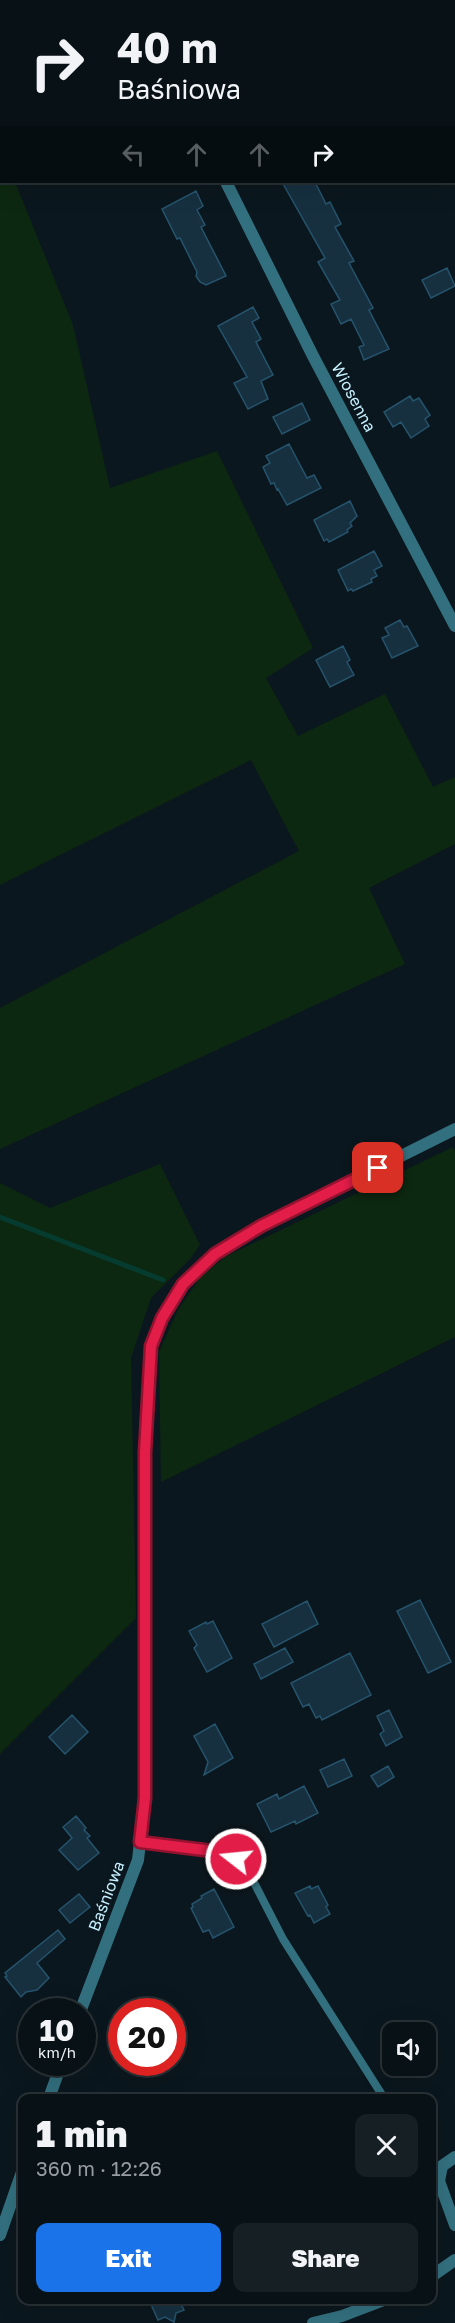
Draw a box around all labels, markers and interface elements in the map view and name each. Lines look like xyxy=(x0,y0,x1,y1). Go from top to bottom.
text: 40 m xyxy=(117,22,218,72)
icon: right xyxy=(18,24,96,102)
text: Baśniowa xyxy=(117,73,241,105)
icon: left xyxy=(117,138,150,171)
icon: ahead xyxy=(180,138,213,171)
icon: ahead xyxy=(243,138,276,171)
icon: right xyxy=(306,138,339,171)
street label: Wiosenna xyxy=(327,359,381,435)
pin xyxy=(352,1142,403,1193)
icon: arrive xyxy=(361,1151,394,1184)
position arrow xyxy=(204,1827,268,1891)
street label: Baśniowa xyxy=(83,1858,129,1934)
speed limit sign: 20 xyxy=(108,1998,186,2076)
text: 10 xyxy=(40,2012,74,2048)
map controls xyxy=(382,2022,436,2076)
button: sound xyxy=(382,2022,436,2076)
text: km/h xyxy=(38,2043,76,2061)
text: 1 min xyxy=(36,2112,127,2155)
button: close xyxy=(355,2114,418,2177)
text: 360 m · 12:26 xyxy=(36,2156,162,2180)
button: Exit xyxy=(36,2223,221,2292)
button: Share xyxy=(233,2223,418,2292)

